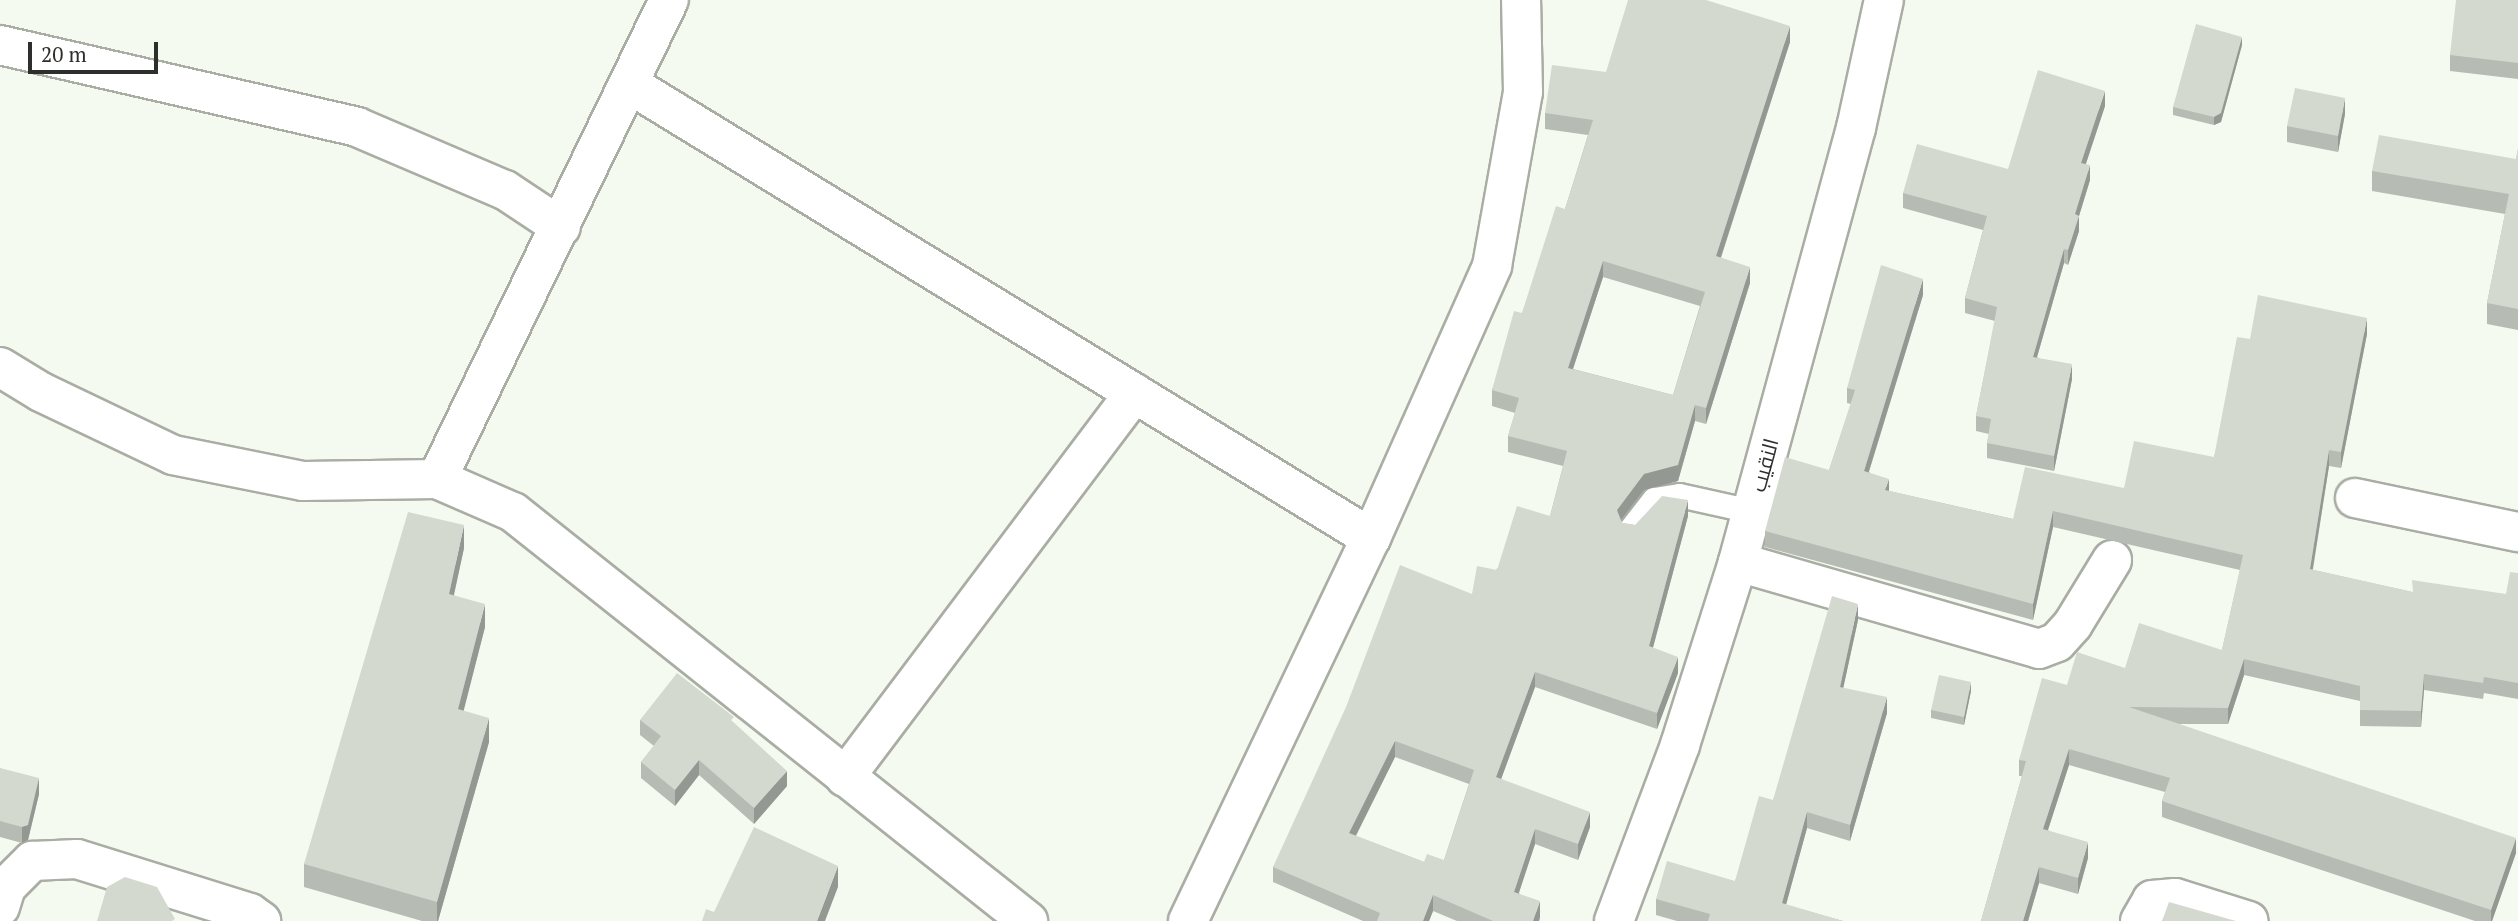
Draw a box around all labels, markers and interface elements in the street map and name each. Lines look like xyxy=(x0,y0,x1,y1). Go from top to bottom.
scale bar xyxy=(32,28,161,72)
text: 20 m xyxy=(41,40,87,68)
street label: النقيب xyxy=(1745,435,1783,495)

